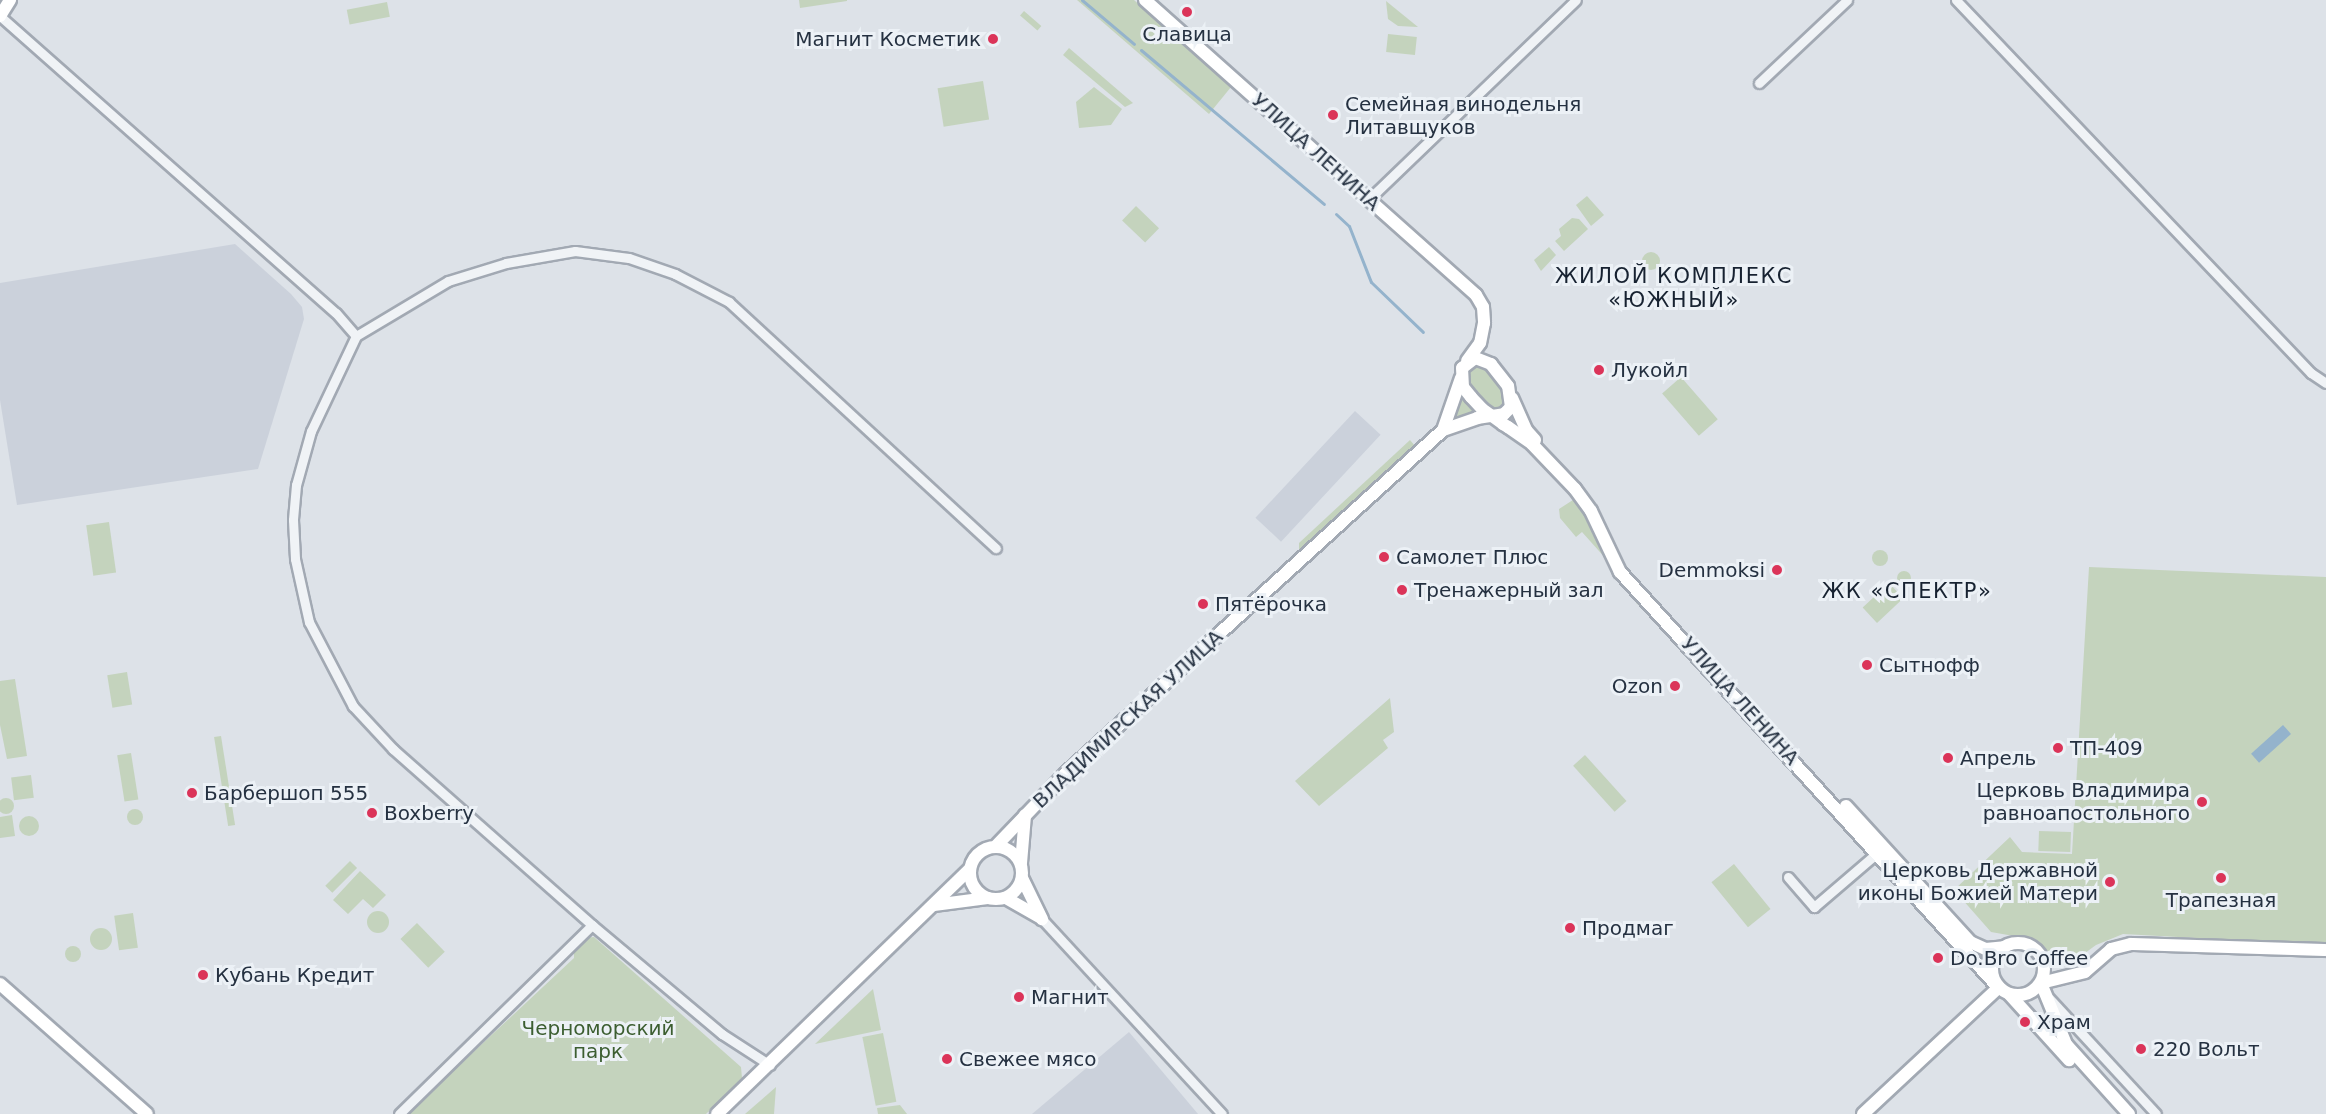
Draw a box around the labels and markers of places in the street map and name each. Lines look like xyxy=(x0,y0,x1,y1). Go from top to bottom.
marker: Славица xyxy=(1180,5,1194,19)
place label: Славица xyxy=(1142,22,1232,46)
place label: Магнит Косметик xyxy=(795,27,981,51)
marker: Магнит Косметик xyxy=(986,32,1000,46)
place label: Семейная винодельня Литавщуков xyxy=(1345,92,1581,139)
marker: Семейная винодельня Литавщуков xyxy=(1326,108,1340,122)
place label: Лукойл xyxy=(1611,358,1688,382)
marker: Лукойл xyxy=(1592,363,1606,377)
place label: Самолет Плюс xyxy=(1396,545,1548,569)
marker: Самолет Плюс xyxy=(1377,550,1391,564)
place label: Demmoksi xyxy=(1659,558,1765,582)
marker: Demmoksi xyxy=(1770,563,1784,577)
place label: Тренажерный зал xyxy=(1414,578,1603,602)
marker: Тренажерный зал xyxy=(1395,583,1409,597)
place label: Пятёрочка xyxy=(1215,592,1327,616)
marker: Пятёрочка xyxy=(1196,597,1210,611)
place label: Сытнофф xyxy=(1879,653,1980,677)
marker: Сытнофф xyxy=(1860,658,1874,672)
place label: Ozon xyxy=(1612,674,1663,698)
marker: Ozon xyxy=(1668,679,1682,693)
place label: ТП-409 xyxy=(2070,736,2143,760)
marker: ТП-409 xyxy=(2051,741,2065,755)
place label: Апрель xyxy=(1960,746,2036,770)
marker: Апрель xyxy=(1941,751,1955,765)
place label: Церковь Владимира равноапостольного xyxy=(1977,778,2190,825)
place label: Барбершоп 555 xyxy=(204,781,368,805)
marker: Барбершоп 555 xyxy=(185,786,199,800)
marker: Церковь Владимира равноапостольного xyxy=(2195,795,2209,809)
place label: Boxberry xyxy=(384,801,474,825)
marker: Boxberry xyxy=(365,806,379,820)
place label: Церковь Державной иконы Божией Матери xyxy=(1858,858,2098,905)
marker: Трапезная xyxy=(2214,871,2228,885)
marker: Церковь Державной иконы Божией Матери xyxy=(2103,875,2117,889)
place label: Трапезная xyxy=(2166,888,2276,912)
place label: Продмаг xyxy=(1582,916,1674,940)
marker: Продмаг xyxy=(1563,921,1577,935)
place label: Do.Bro Coffee xyxy=(1950,946,2088,970)
marker: Do.Bro Coffee xyxy=(1931,951,1945,965)
place label: Кубань Кредит xyxy=(215,963,375,987)
marker: Кубань Кредит xyxy=(196,968,210,982)
place label: Магнит xyxy=(1031,985,1109,1009)
marker: Магнит xyxy=(1012,990,1026,1004)
place label: Храм xyxy=(2037,1010,2091,1034)
marker: Храм xyxy=(2018,1015,2032,1029)
place label: 220 Вольт xyxy=(2153,1037,2260,1061)
marker: 220 Вольт xyxy=(2134,1042,2148,1056)
place label: Свежее мясо xyxy=(959,1047,1096,1071)
marker: Свежее мясо xyxy=(940,1052,954,1066)

